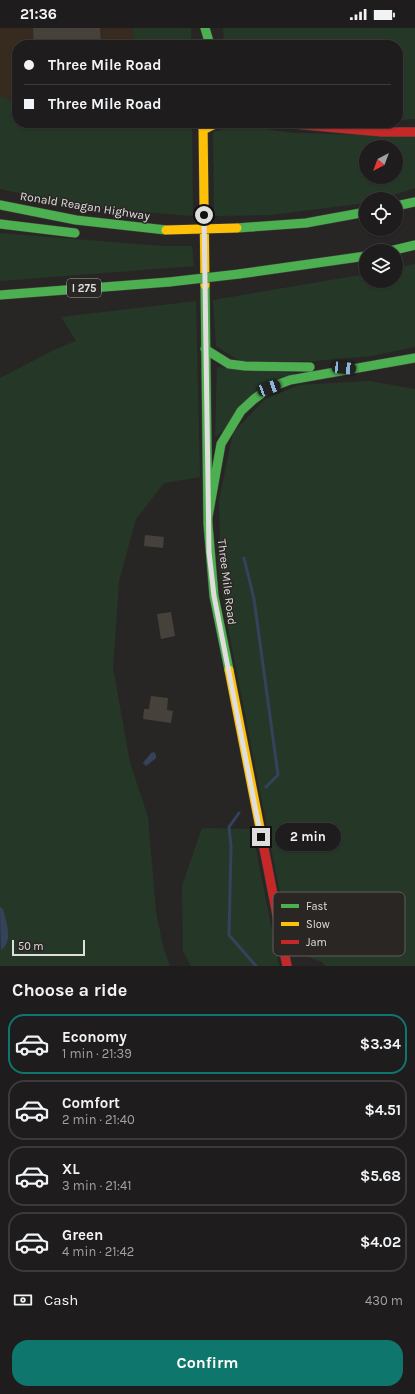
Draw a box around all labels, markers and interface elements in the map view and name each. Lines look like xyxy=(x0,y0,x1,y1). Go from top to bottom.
text: 21:36 xyxy=(20,5,57,23)
text: Three Mile Road xyxy=(48,56,161,74)
text: Three Mile Road xyxy=(48,95,161,113)
north arrow xyxy=(359,140,403,184)
map controls xyxy=(359,140,403,288)
street label: Ronald Reagan Highway xyxy=(19,189,151,223)
button: locate xyxy=(359,192,403,236)
route start xyxy=(195,206,213,224)
button: layers xyxy=(359,244,403,288)
road number: I 275 xyxy=(67,279,101,297)
car xyxy=(332,361,356,375)
car xyxy=(256,378,282,398)
street label: Three Mile Road xyxy=(215,538,239,626)
callout: 2 min xyxy=(275,823,341,851)
route end xyxy=(252,828,270,846)
text: 2 min xyxy=(290,829,326,844)
legend xyxy=(273,892,405,956)
text: Fast xyxy=(306,900,327,913)
text: Slow xyxy=(306,918,330,931)
text: Jam xyxy=(306,936,327,949)
scale bar xyxy=(12,938,85,957)
text: 50 m xyxy=(18,940,44,953)
text: Choose a ride xyxy=(12,979,127,1001)
icon: car xyxy=(14,1026,50,1062)
text: Economy xyxy=(62,1028,127,1046)
text: $3.34 xyxy=(360,1035,401,1053)
text: 1 min · 21:39 xyxy=(62,1046,132,1061)
icon: car xyxy=(14,1092,50,1128)
text: Comfort xyxy=(62,1094,120,1112)
text: $4.51 xyxy=(364,1101,401,1119)
text: 2 min · 21:40 xyxy=(62,1112,135,1127)
icon: car xyxy=(14,1158,50,1194)
text: XL xyxy=(62,1160,80,1178)
text: $5.68 xyxy=(360,1167,401,1185)
text: 3 min · 21:41 xyxy=(62,1178,132,1193)
icon: car xyxy=(14,1224,50,1260)
text: Green xyxy=(62,1226,103,1244)
text: $4.02 xyxy=(360,1233,401,1251)
text: 4 min · 21:42 xyxy=(62,1244,134,1259)
icon: cash xyxy=(12,1289,34,1311)
text: Cash xyxy=(44,1291,78,1309)
text: 430 m xyxy=(365,1293,403,1308)
button: Confirm xyxy=(12,1340,403,1386)

